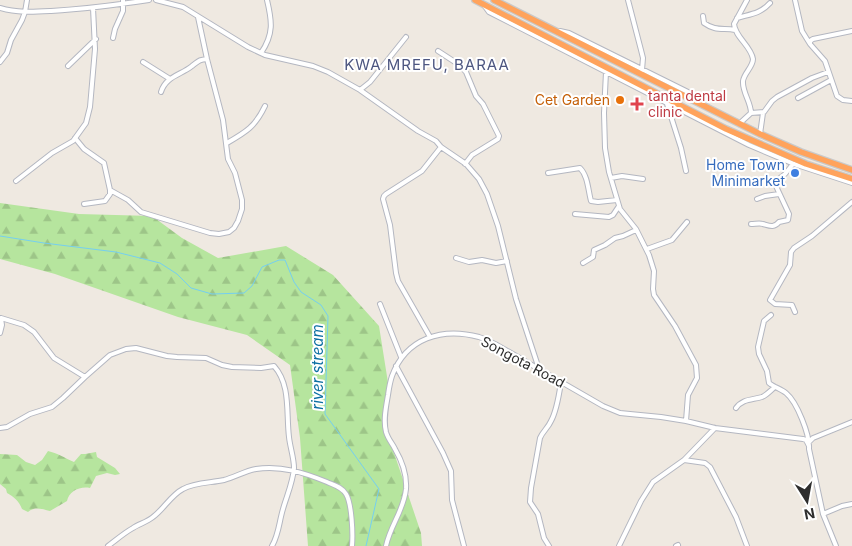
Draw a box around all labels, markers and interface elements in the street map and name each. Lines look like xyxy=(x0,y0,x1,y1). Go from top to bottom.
district label: KWA MREFU, BARAA xyxy=(344,55,510,74)
place label: tanta dental clinic xyxy=(648,87,726,120)
place label: Cet Garden xyxy=(535,91,610,108)
marker: Cet Garden xyxy=(614,94,626,106)
marker: tanta dental clinic xyxy=(630,97,644,111)
place label: Home Town Minimarket xyxy=(706,156,785,189)
marker: Home Town Minimarket xyxy=(789,167,801,179)
water label: river stream xyxy=(308,324,327,410)
street label: Songota Road xyxy=(478,332,568,391)
north arrow xyxy=(782,476,832,526)
text: N xyxy=(803,505,816,524)

